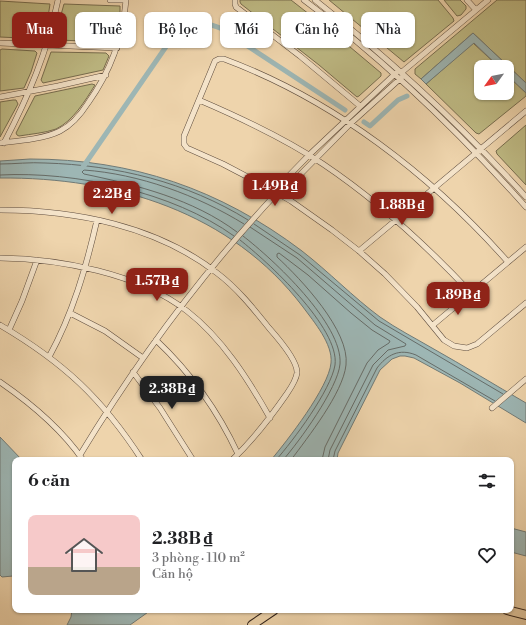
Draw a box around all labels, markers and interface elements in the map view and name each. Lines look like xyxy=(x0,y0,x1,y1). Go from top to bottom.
chip: Mua xyxy=(12,12,67,48)
chip: Thuê xyxy=(75,12,136,48)
chip: Bộ lọc xyxy=(144,12,212,48)
chip: Mới xyxy=(220,12,273,48)
chip: Căn hộ xyxy=(281,12,353,48)
chip: Nhà xyxy=(361,12,415,48)
north arrow xyxy=(474,60,514,100)
map controls xyxy=(474,60,514,100)
pin: 1.49B ₫ xyxy=(238,173,312,207)
text: 1.49B ₫ xyxy=(252,178,298,194)
pin: 2.2B ₫ xyxy=(79,181,145,215)
text: 2.2B ₫ xyxy=(93,186,131,202)
pin: 1.88B ₫ xyxy=(365,192,439,226)
text: 1.88B ₫ xyxy=(380,197,424,213)
pin: 1.57B ₫ xyxy=(120,268,194,302)
text: 1.57B ₫ xyxy=(135,273,179,289)
pin: 1.89B ₫ xyxy=(421,282,495,316)
text: 1.89B ₫ xyxy=(436,287,480,303)
pin: 2.38B ₫ xyxy=(135,376,209,410)
text: 2.38B ₫ xyxy=(149,381,195,397)
text: 6 căn xyxy=(28,470,70,492)
icon: filters xyxy=(476,470,498,492)
text: 2.38B ₫ xyxy=(152,528,213,550)
icon: home xyxy=(60,531,108,579)
icon: heart xyxy=(476,544,498,566)
text: 3 phòng · 110 m² xyxy=(152,550,245,566)
text: Căn hộ xyxy=(152,566,193,582)

